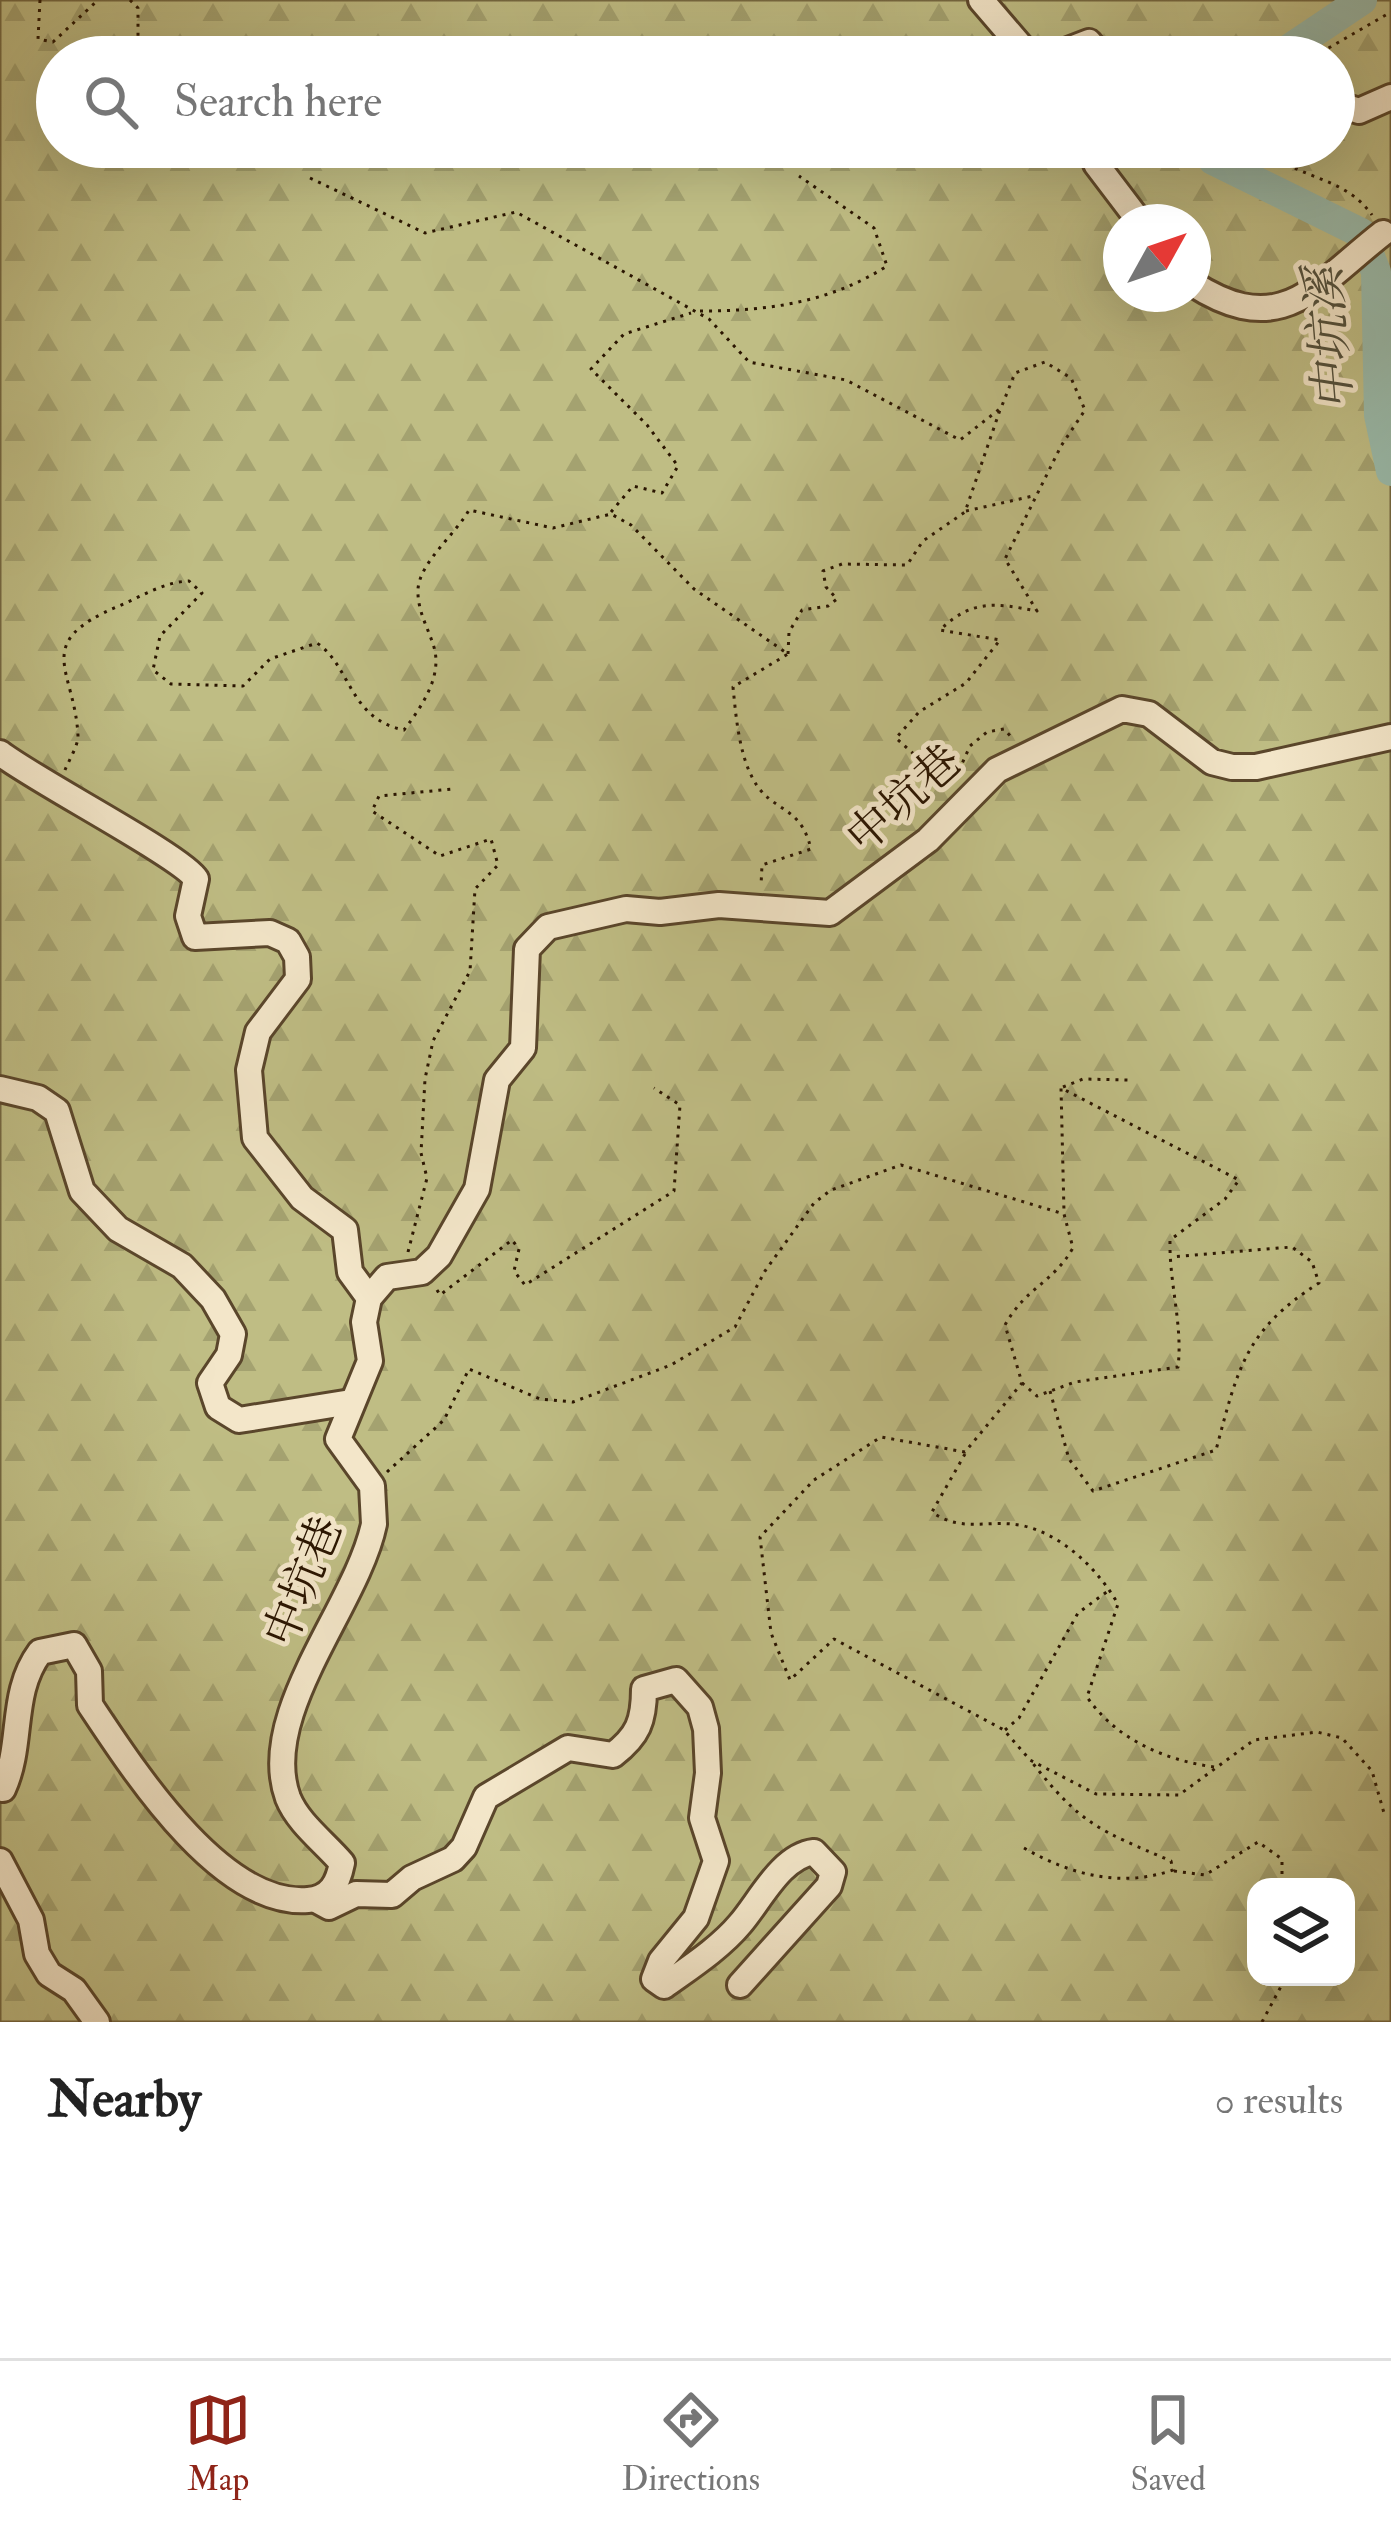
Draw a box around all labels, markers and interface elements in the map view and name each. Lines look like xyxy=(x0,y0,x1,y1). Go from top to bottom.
search box xyxy=(36,36,1355,168)
icon: search xyxy=(78,69,144,135)
text: Search here xyxy=(174,74,382,130)
north arrow xyxy=(1103,204,1211,312)
water label: 中坑溪 xyxy=(1293,260,1366,413)
street label: 中坑巷 xyxy=(835,734,973,865)
street label: 中坑巷 xyxy=(253,1509,355,1655)
map controls xyxy=(1247,1878,1355,1986)
button: layers xyxy=(1247,1878,1355,1986)
text: Nearby xyxy=(48,2068,201,2132)
text: 0 results xyxy=(1215,2076,1343,2125)
tab: Map xyxy=(185,2387,251,2500)
tab: Directions xyxy=(622,2387,760,2500)
tab: Saved xyxy=(1130,2387,1206,2500)

